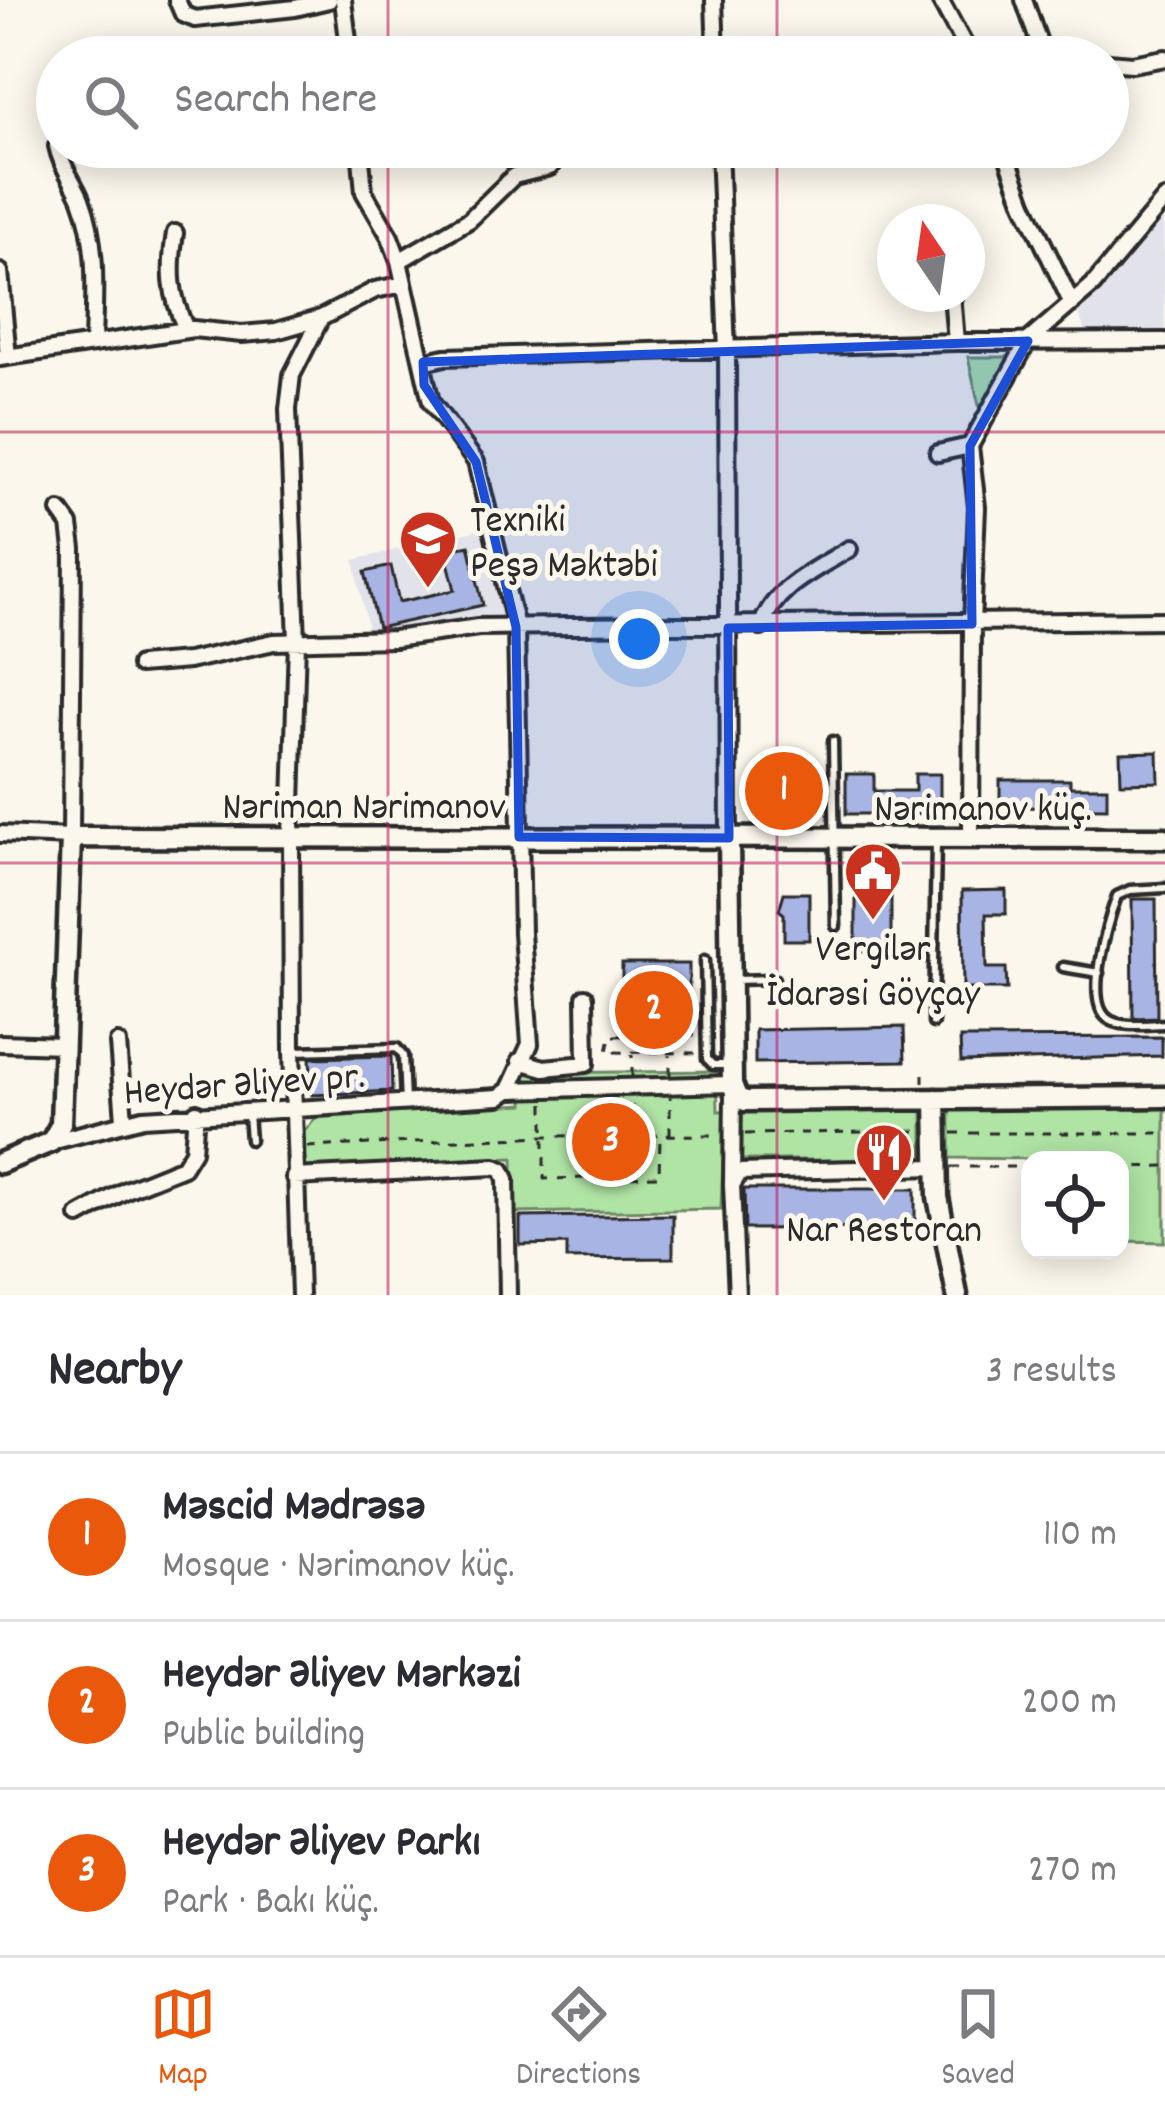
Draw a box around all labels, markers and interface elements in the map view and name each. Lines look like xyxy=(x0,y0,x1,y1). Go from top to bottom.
search box xyxy=(36,36,1129,168)
icon: search xyxy=(78,69,144,135)
text: Search here xyxy=(174,70,377,134)
north arrow xyxy=(877,204,985,312)
place label: Texniki Peşə Məktəbi xyxy=(470,496,658,596)
school or university icon: Texniki Peşə Məktəbi xyxy=(397,508,459,590)
your location xyxy=(609,609,669,669)
pin: 1 xyxy=(745,746,823,836)
street label: Nəriman Nərimanov xyxy=(222,783,506,838)
street label: Nərimanov küç. xyxy=(874,785,1092,840)
public building icon: Vergilər İdarəsi Göyçay xyxy=(842,840,904,922)
place label: Vergilər İdarəsi Göyçay xyxy=(766,925,981,1025)
pin: 2 xyxy=(615,965,693,1055)
street label: Heydər Əliyev pr. xyxy=(122,1052,367,1123)
pin: 3 xyxy=(572,1097,650,1187)
restaurant icon: Nar Restoran xyxy=(853,1121,915,1203)
map controls xyxy=(1021,1151,1129,1259)
button: locate xyxy=(1021,1151,1129,1259)
place label: Nar Restoran xyxy=(786,1206,982,1261)
text: Nearby xyxy=(48,1337,181,1409)
text: 3 results xyxy=(986,1346,1117,1401)
text: Məscid Mədrəsə xyxy=(162,1477,425,1541)
text: 1 xyxy=(83,1509,91,1564)
text: 110 m xyxy=(1043,1509,1117,1564)
text: Mosque · Nərimanov küç. xyxy=(162,1541,515,1596)
text: Heydər Əliyev Mərkəzi xyxy=(162,1645,521,1709)
text: 2 xyxy=(78,1677,96,1732)
text: 200 m xyxy=(1022,1677,1117,1732)
text: Public building xyxy=(162,1709,365,1764)
text: Heydər Əliyev Parkı xyxy=(162,1813,481,1877)
text: 3 xyxy=(78,1845,96,1900)
text: 270 m xyxy=(1028,1845,1117,1900)
text: Park · Bakı küç. xyxy=(162,1877,379,1932)
tab: Map xyxy=(150,1981,216,2100)
tab: Directions xyxy=(516,1981,641,2100)
tab: Saved xyxy=(941,1981,1015,2100)

